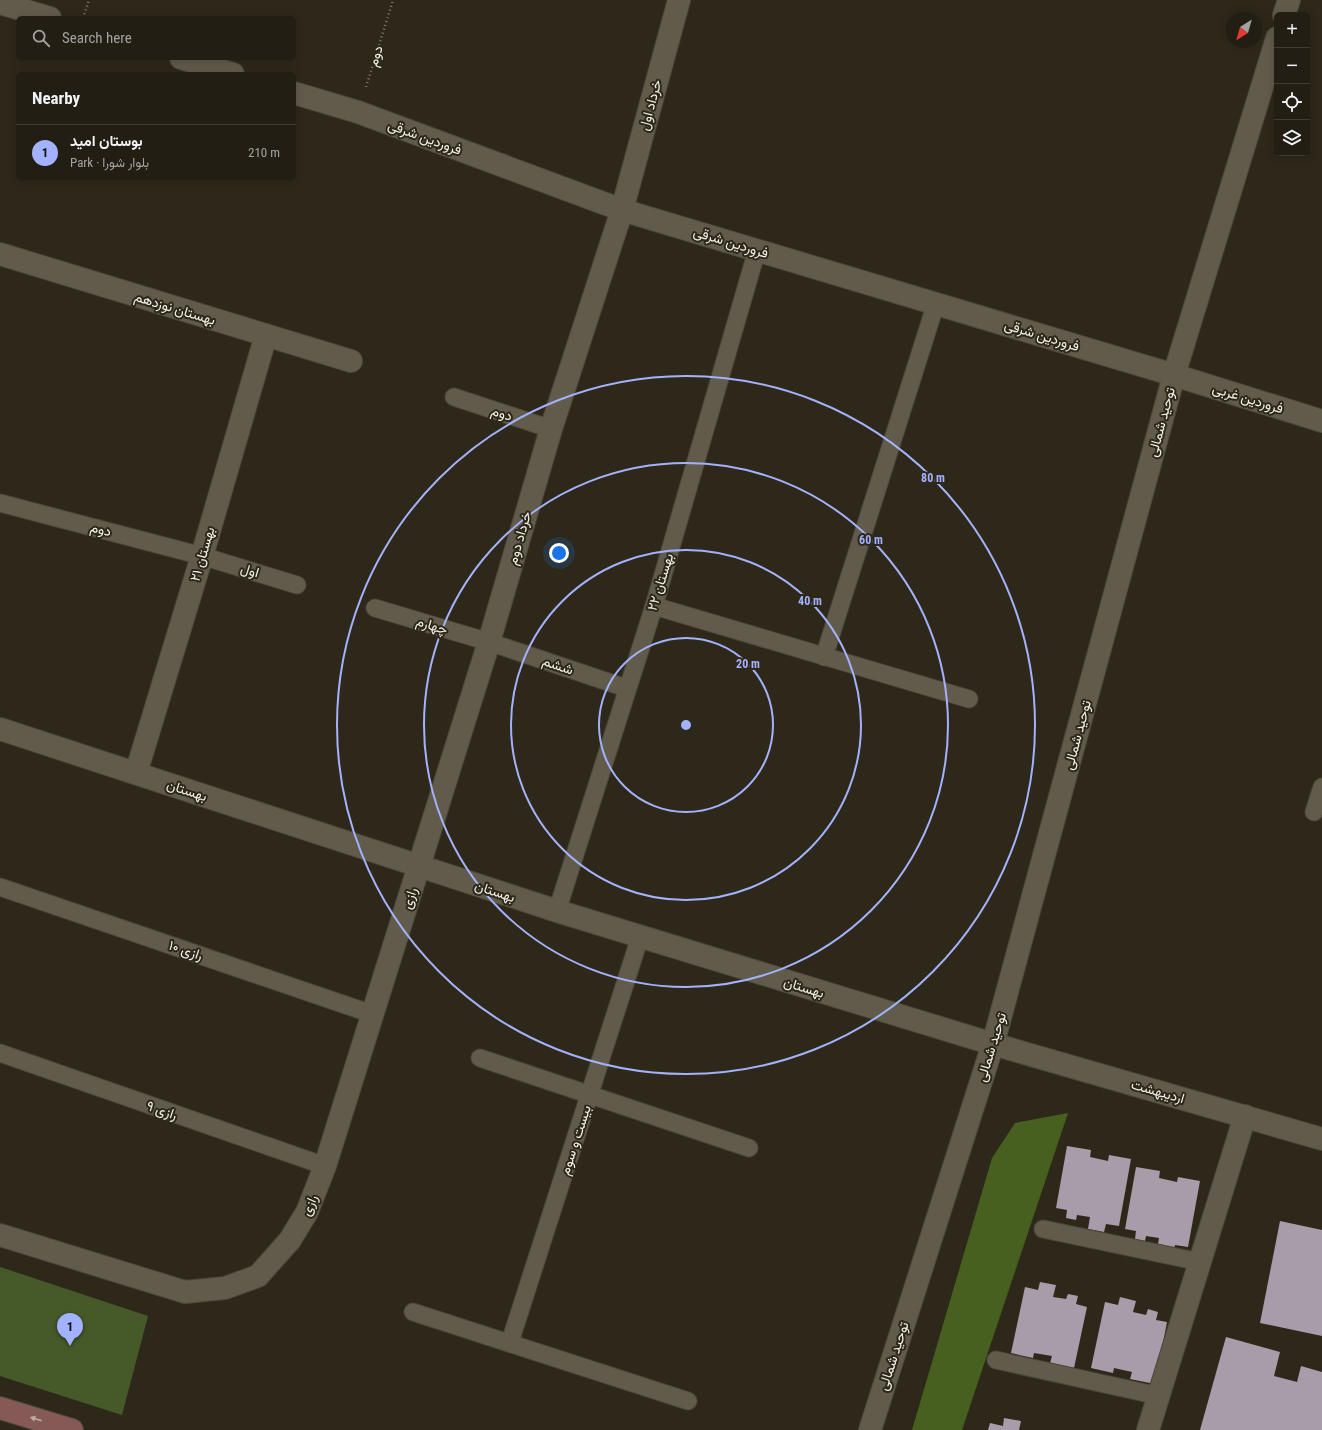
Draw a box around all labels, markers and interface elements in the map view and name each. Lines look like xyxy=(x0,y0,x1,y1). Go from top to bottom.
north arrow xyxy=(1226,12,1262,48)
map controls xyxy=(1274,12,1310,156)
button: + xyxy=(1274,12,1310,48)
search box xyxy=(16,16,296,60)
icon: search xyxy=(30,27,52,49)
text: Search here xyxy=(62,29,132,47)
street label: دوم xyxy=(364,43,387,69)
button: − xyxy=(1274,48,1310,84)
street label: خرداد اول xyxy=(636,78,666,133)
button: locate xyxy=(1274,84,1310,120)
text: Nearby xyxy=(32,88,80,108)
street label: فروردین شرقی xyxy=(386,116,464,159)
button: layers xyxy=(1274,120,1310,156)
text: بوستان امید xyxy=(70,132,143,150)
text: 1 xyxy=(42,145,48,160)
text: 210 m xyxy=(248,145,280,160)
text: Park · بلوار شورا xyxy=(70,155,149,170)
street label: فروردین شرقی xyxy=(691,223,770,262)
street label: بهستان نوزدهم xyxy=(132,288,217,329)
street label: فروردین شرقی xyxy=(1002,316,1081,355)
street label: فروردین غربی xyxy=(1210,380,1285,417)
street label: توحید شمالی xyxy=(1144,385,1179,459)
street label: دوم xyxy=(489,402,515,425)
text: 80 m xyxy=(921,471,945,485)
street label: خرداد دوم xyxy=(504,509,535,567)
street label: دوم xyxy=(89,519,114,540)
street label: بهستان ۲۱ xyxy=(187,525,218,583)
text: 60 m xyxy=(859,533,883,547)
your location xyxy=(549,543,569,563)
street label: بهستان ۲۲ xyxy=(644,551,677,613)
street label: اول xyxy=(238,560,261,582)
text: 40 m xyxy=(798,594,822,608)
street label: چهارم xyxy=(414,613,450,639)
street label: ششم xyxy=(540,652,576,679)
text: 20 m xyxy=(736,657,760,671)
street label: توحید شمالی xyxy=(1060,698,1095,772)
centre of rings xyxy=(679,718,693,732)
street label: بهستان xyxy=(165,776,209,805)
street label: بهستان xyxy=(473,877,517,906)
street label: رازی xyxy=(398,885,421,911)
street label: رازی ۱۰ xyxy=(167,937,205,964)
street label: بهستان xyxy=(782,973,826,1002)
street label: توحید شمالی xyxy=(973,1010,1010,1084)
street label: اردیبهشت xyxy=(1129,1076,1186,1107)
street label: رازی ۹ xyxy=(144,1097,180,1124)
street label: بیست و سوم xyxy=(556,1103,595,1177)
street label: رازی xyxy=(297,1192,322,1219)
pin: 1 xyxy=(57,1313,83,1346)
street label: توحید شمالی xyxy=(874,1320,913,1393)
one-way arrow xyxy=(30,1416,42,1422)

